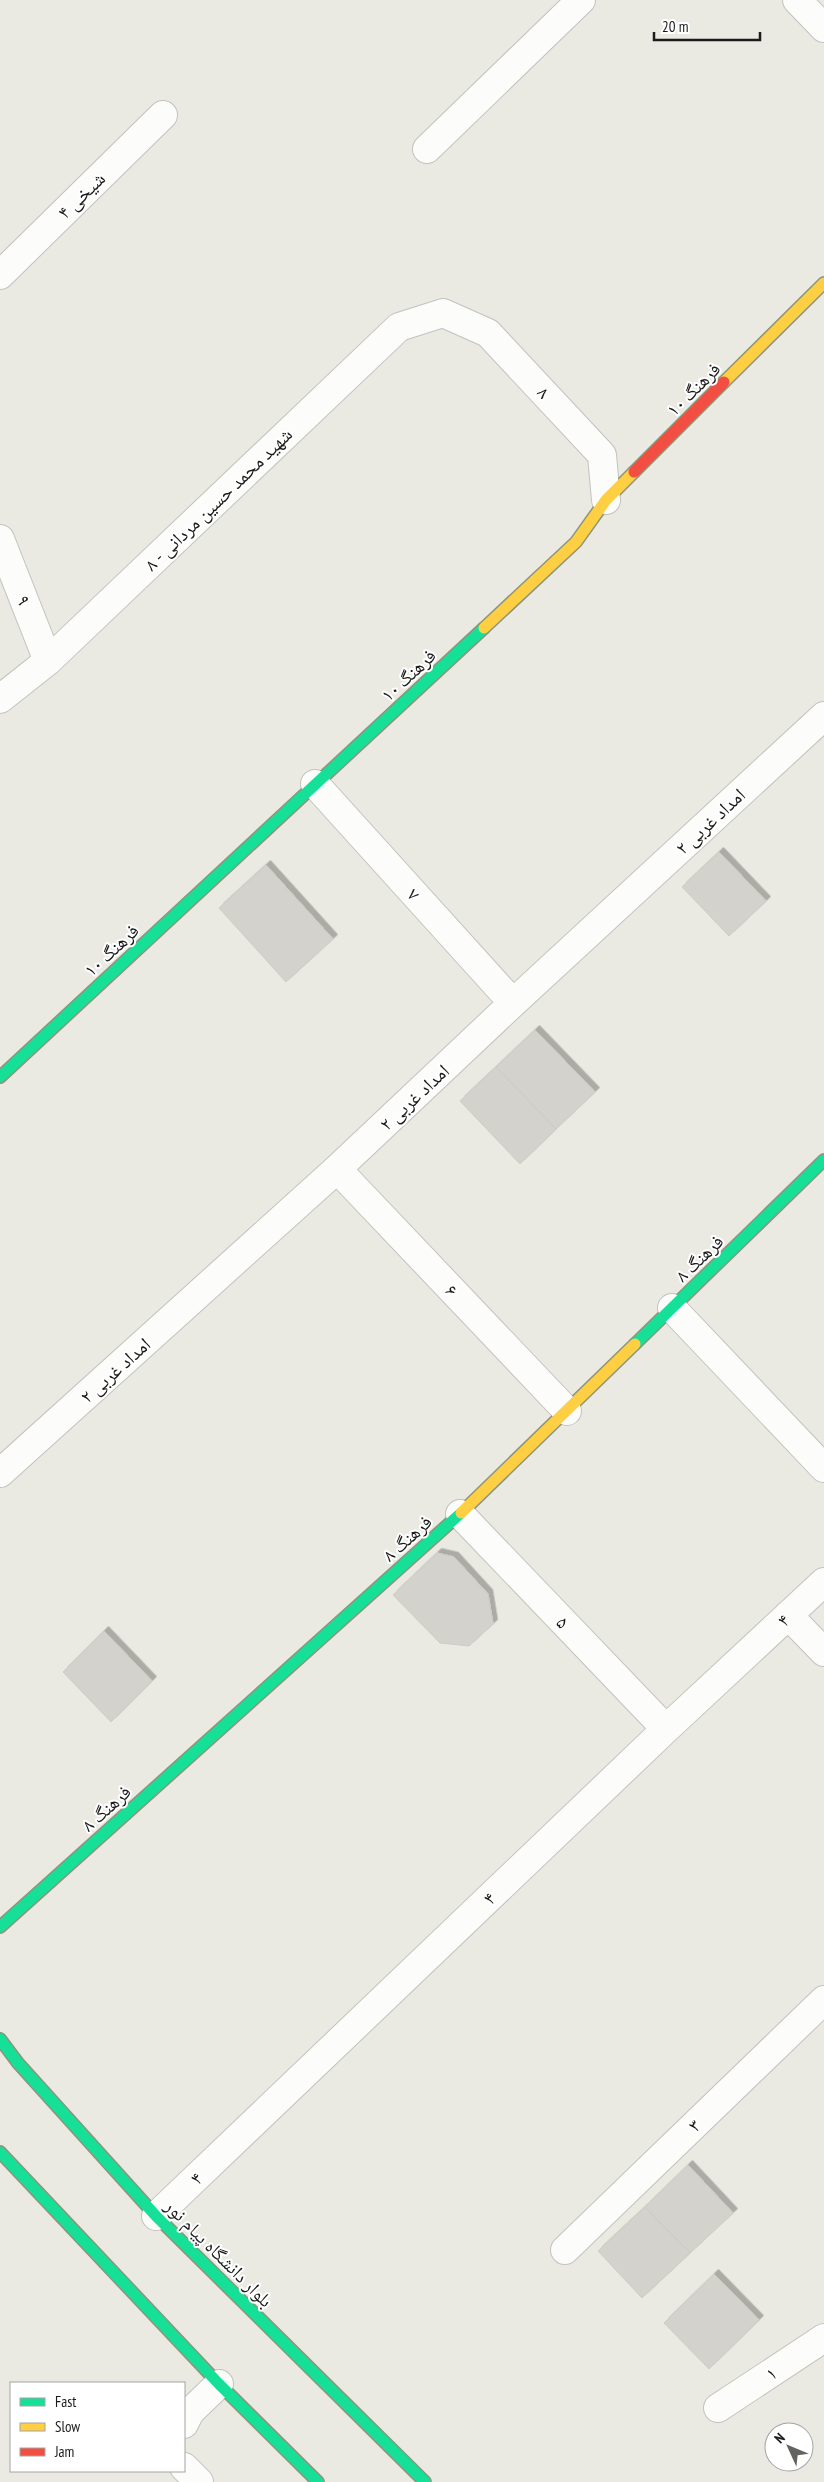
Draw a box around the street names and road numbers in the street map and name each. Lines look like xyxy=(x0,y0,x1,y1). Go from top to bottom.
street label: شیخی ۴ xyxy=(52,166,110,224)
street label: فرهنگ ۱۰ xyxy=(661,357,725,421)
street label: ۸ xyxy=(532,381,556,404)
street label: شهید محمد حسین مردانی - ۸ xyxy=(139,422,297,576)
street label: ۹ xyxy=(11,592,37,608)
street label: فرهنگ ۱۰ xyxy=(375,643,441,707)
street label: امداد غربی ۲ xyxy=(670,783,750,859)
street label: ۷ xyxy=(402,883,426,906)
street label: فرهنگ ۱۰ xyxy=(78,918,144,982)
street label: امداد غربی ۲ xyxy=(374,1059,454,1135)
street label: فرهنگ ۸ xyxy=(670,1229,728,1287)
street label: ۶ xyxy=(440,1279,464,1301)
street label: امداد غربی ۲ xyxy=(75,1332,155,1408)
street label: فرهنگ ۸ xyxy=(377,1510,437,1566)
street label: ۴ xyxy=(772,1608,794,1632)
street label: ۵ xyxy=(551,1611,575,1633)
street label: فرهنگ ۸ xyxy=(76,1780,136,1836)
street label: ۴ xyxy=(478,1886,500,1910)
street label: ۳ xyxy=(683,2113,705,2137)
street label: ۴ xyxy=(185,2166,207,2190)
street label: بلوار دانشگاه پیام نور xyxy=(158,2193,278,2313)
street label: ۱ xyxy=(761,2361,781,2385)

